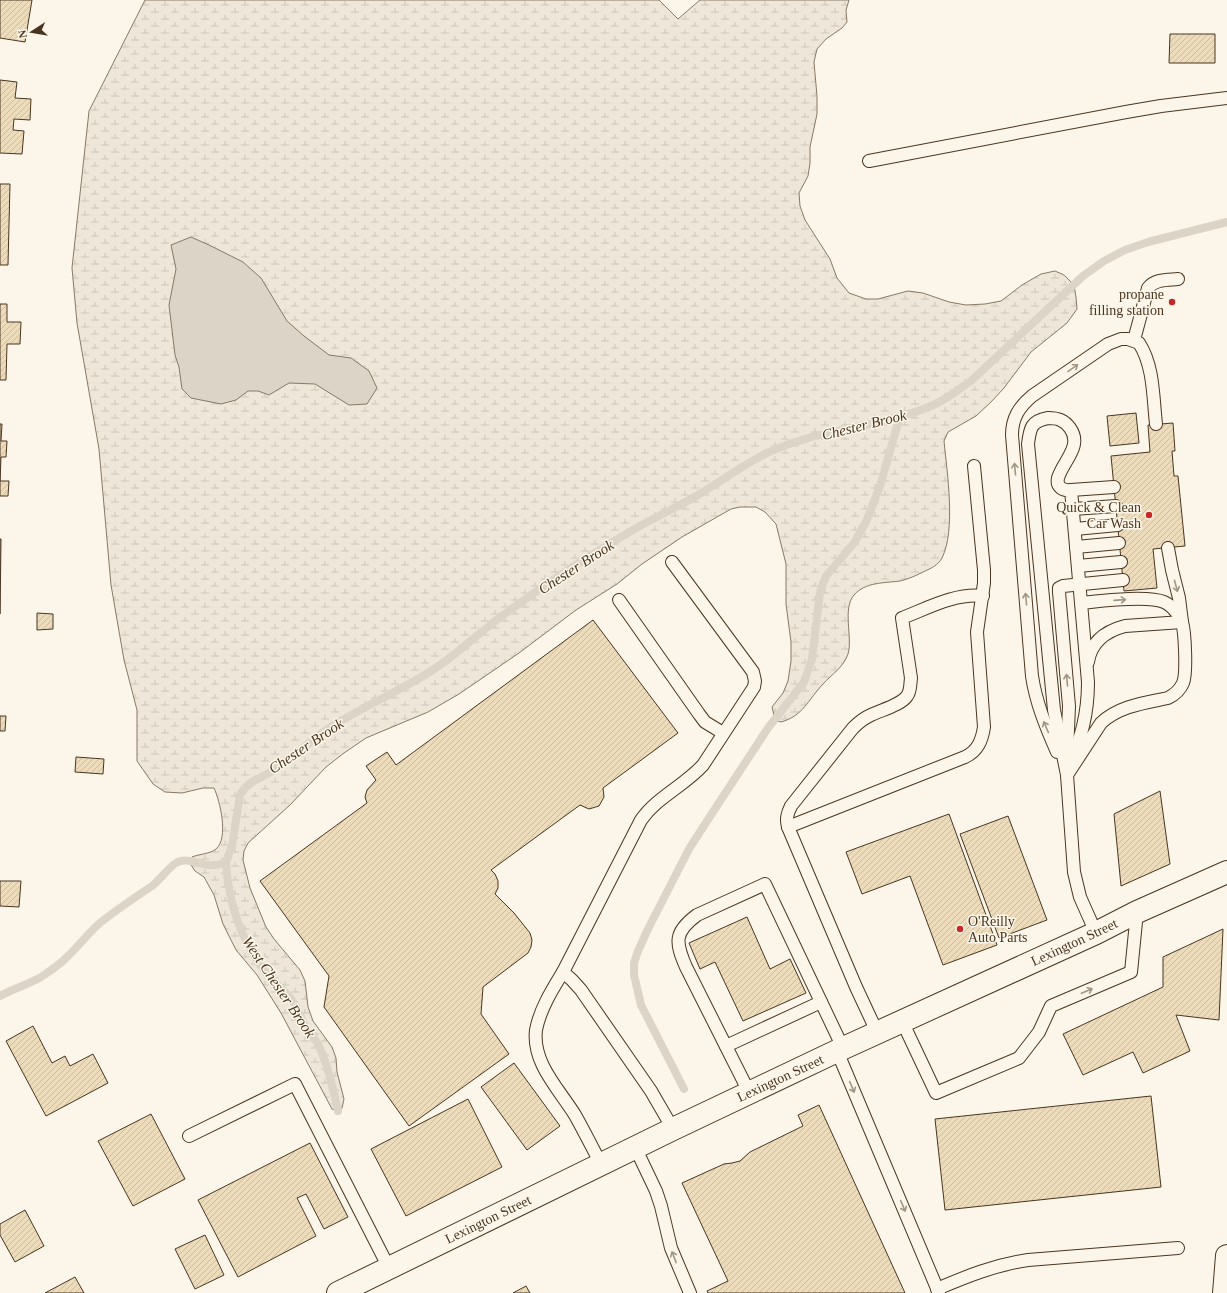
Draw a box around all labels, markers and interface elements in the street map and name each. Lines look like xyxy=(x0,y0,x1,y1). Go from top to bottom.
north arrow xyxy=(12,12,52,52)
text: N xyxy=(16,29,29,39)
place label: propane filling station xyxy=(1089,287,1164,318)
marker: propane filling station xyxy=(1167,297,1177,307)
one-way arrow xyxy=(1067,364,1078,372)
water label: Chester Brook xyxy=(820,407,908,443)
one-way arrow xyxy=(1012,463,1019,476)
place label: Quick & Clean Car Wash xyxy=(1056,500,1141,531)
marker: Quick & Clean Car Wash xyxy=(1144,510,1154,520)
water label: Chester Brook xyxy=(535,537,617,597)
one-way arrow xyxy=(1173,579,1180,592)
one-way arrow xyxy=(1022,593,1030,606)
one-way arrow xyxy=(1113,597,1126,604)
one-way arrow xyxy=(1063,674,1070,687)
water label: Chester Brook xyxy=(266,715,347,777)
one-way arrow xyxy=(1041,721,1049,733)
place label: O'Reilly Auto Parts xyxy=(968,914,1028,945)
street label: Lexington Street xyxy=(1029,916,1120,969)
marker: O'Reilly Auto Parts xyxy=(955,924,965,934)
water label: West Chester Brook xyxy=(239,934,319,1041)
one-way arrow xyxy=(1081,986,1093,994)
street label: Lexington Street xyxy=(735,1052,826,1105)
one-way arrow xyxy=(849,1080,857,1092)
street label: Lexington Street xyxy=(443,1192,534,1247)
one-way arrow xyxy=(899,1200,907,1212)
one-way arrow xyxy=(670,1252,678,1264)

